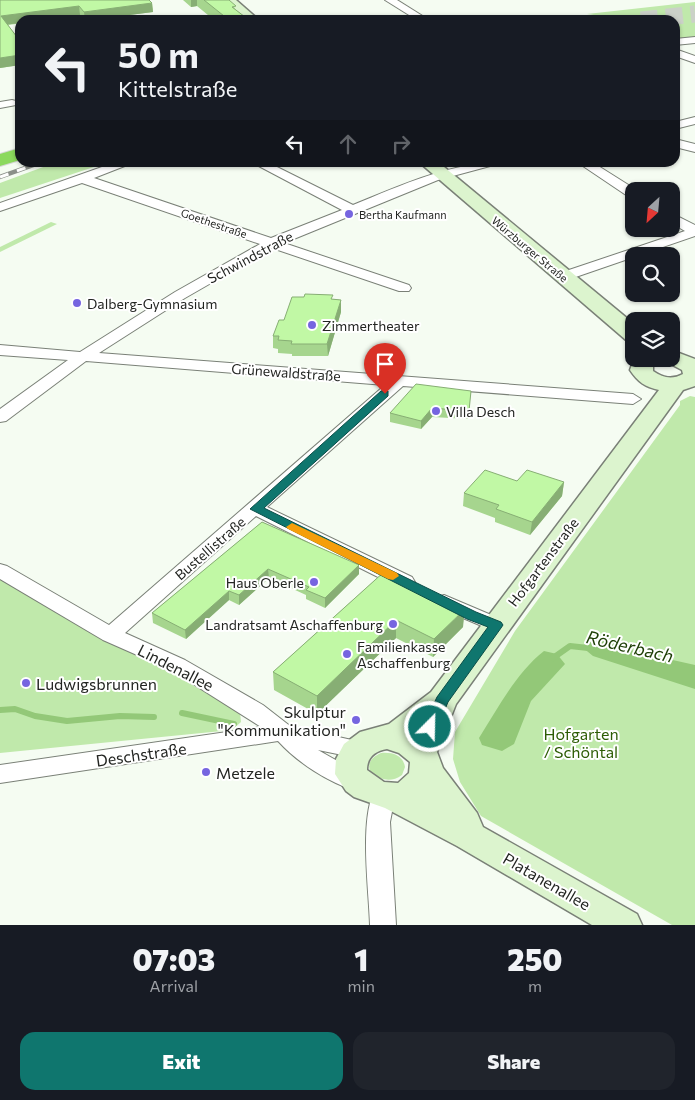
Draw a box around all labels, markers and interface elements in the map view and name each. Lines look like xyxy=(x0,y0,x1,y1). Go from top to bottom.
text: 50 m xyxy=(118,32,199,75)
icon: left xyxy=(35,35,100,100)
text: Kittelstraße xyxy=(118,75,237,102)
icon: left xyxy=(281,130,309,158)
icon: ahead xyxy=(334,130,362,158)
icon: right xyxy=(387,130,415,158)
north arrow xyxy=(625,182,680,238)
map controls xyxy=(625,182,680,367)
street label: Goethestraße xyxy=(179,206,249,240)
marker: Bertha Kaufmann xyxy=(343,208,355,220)
place label: Bertha Kaufmann xyxy=(359,208,447,221)
street label: Würzburger Straße xyxy=(489,213,571,285)
street label: Schwindstraße xyxy=(204,227,296,287)
button: search xyxy=(625,247,680,302)
place label: Dalberg-Gymnasium xyxy=(87,295,217,312)
marker: Dalberg-Gymnasium xyxy=(71,297,83,309)
button: layers xyxy=(625,312,680,367)
place label: Zimmertheater xyxy=(322,317,420,334)
marker: Zimmertheater xyxy=(306,319,318,331)
pin xyxy=(364,343,406,394)
icon: arrive xyxy=(371,350,399,378)
street label: Grünewaldstraße xyxy=(231,360,341,384)
place label: Villa Desch xyxy=(446,403,515,420)
marker: Villa Desch xyxy=(430,405,442,417)
street label: Bustellistraße xyxy=(171,513,249,583)
street label: Hofgartenstraße xyxy=(504,514,582,610)
place label: Haus Oberle xyxy=(226,574,304,591)
marker: Haus Oberle xyxy=(308,576,320,588)
place label: Landratsamt Aschaffenburg xyxy=(205,616,383,633)
marker: Landratsamt Aschaffenburg xyxy=(387,618,399,630)
water label: Röderbach xyxy=(584,625,676,667)
place label: Familienkasse Aschaffenburg xyxy=(357,638,451,671)
street label: Lindenallee xyxy=(135,640,217,694)
marker: Familienkasse Aschaffenburg xyxy=(341,648,353,660)
place label: Ludwigsbrunnen xyxy=(36,674,157,693)
marker: Ludwigsbrunnen xyxy=(20,677,32,689)
position arrow xyxy=(403,700,455,752)
place label: Skulptur "Kommunikation" xyxy=(218,702,347,739)
marker: Skulptur "Kommunikation" xyxy=(350,714,362,726)
park label: Hofgarten / Schöntal xyxy=(543,724,619,761)
street label: Deschstraße xyxy=(95,738,187,770)
place label: Metzele xyxy=(216,763,275,782)
marker: Metzele xyxy=(200,766,212,778)
street label: Platanenallee xyxy=(500,848,594,914)
text: 07:03 xyxy=(133,940,215,977)
text: 1 xyxy=(354,940,368,977)
text: 250 xyxy=(507,940,562,977)
text: Arrival xyxy=(150,976,198,995)
text: min xyxy=(348,976,375,995)
text: m xyxy=(528,976,542,995)
button: Exit xyxy=(20,1032,343,1090)
button: Share xyxy=(353,1032,675,1090)

